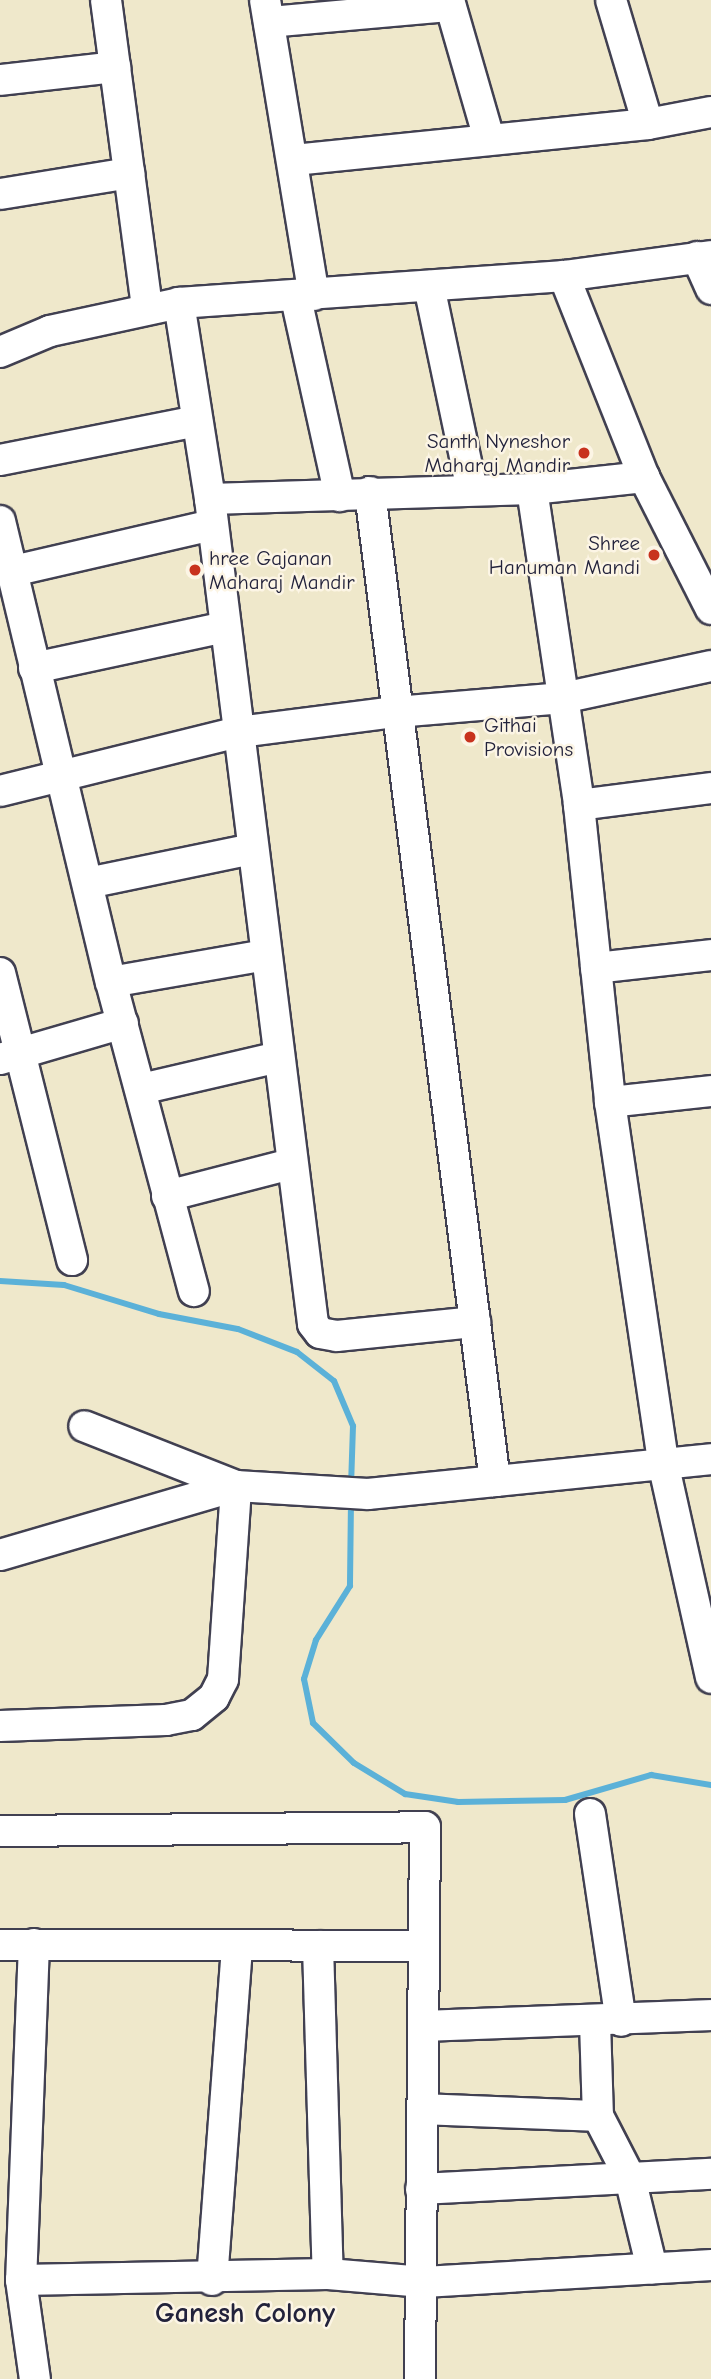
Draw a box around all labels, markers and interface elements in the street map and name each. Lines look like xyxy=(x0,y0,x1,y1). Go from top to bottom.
place label: Santh Nyneshor Maharaj Mandir xyxy=(424,428,570,478)
marker: Santh Nyneshor Maharaj Mandir xyxy=(576,445,592,461)
place label: Shree Hanuman Mandi xyxy=(489,530,640,580)
place label: hree Gajanan Maharaj Mandir xyxy=(209,545,355,595)
marker: Shree Hanuman Mandi xyxy=(646,547,662,563)
marker: hree Gajanan Maharaj Mandir xyxy=(187,562,203,578)
place label: Githai Provisions xyxy=(484,712,573,762)
marker: Githai Provisions xyxy=(462,729,478,745)
district label: Ganesh Colony xyxy=(155,2296,335,2330)

